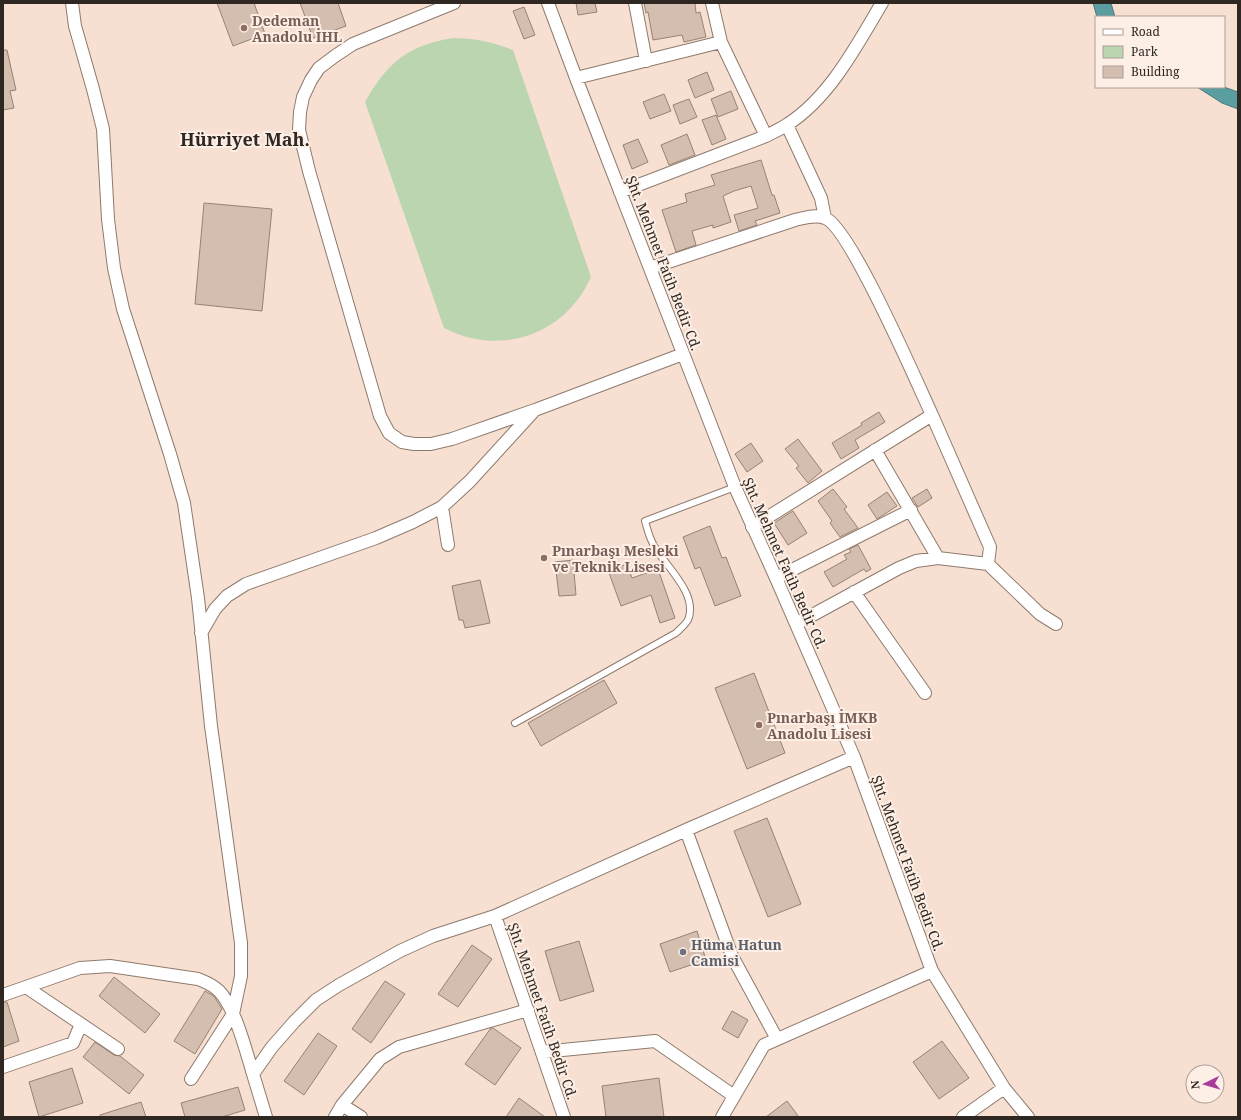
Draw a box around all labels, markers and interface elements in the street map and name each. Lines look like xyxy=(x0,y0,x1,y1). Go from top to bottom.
place label: Dedeman Anadolu İHL xyxy=(252,11,342,46)
legend xyxy=(1095,16,1225,88)
marker: Dedeman Anadolu İHL xyxy=(239,23,249,33)
text: Road xyxy=(1131,23,1161,40)
text: Park xyxy=(1131,43,1159,60)
text: Building xyxy=(1131,63,1180,80)
district label: Hürriyet Mah. xyxy=(180,127,310,151)
street label: Şht. Mehmet Fatih Bedir Cd. xyxy=(622,173,706,353)
street label: Şht. Mehmet Fatih Bedir Cd. xyxy=(739,474,831,652)
place label: Pınarbaşı Mesleki ve Teknik Lisesi xyxy=(552,541,679,576)
marker: Pınarbaşı Mesleki ve Teknik Lisesi xyxy=(539,553,549,563)
place label: Pınarbaşı İMKB Anadolu Lisesi xyxy=(767,708,877,743)
marker: Pınarbaşı İMKB Anadolu Lisesi xyxy=(754,720,764,730)
street label: Şht. Mehmet Fatih Bedir Cd. xyxy=(867,773,949,953)
street label: Şht. Mehmet Fatih Bedir Cd. xyxy=(504,920,582,1102)
place label: Hüma Hatun Camisi xyxy=(691,935,782,970)
marker: Hüma Hatun Camisi xyxy=(678,947,688,957)
north arrow xyxy=(1185,1064,1225,1104)
text: N xyxy=(1187,1080,1202,1090)

